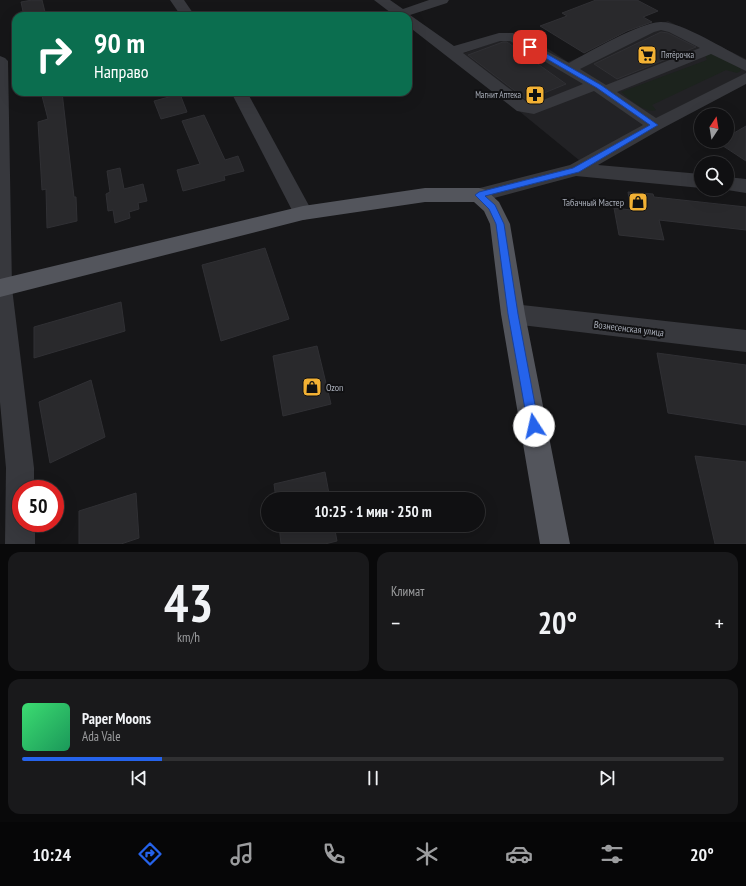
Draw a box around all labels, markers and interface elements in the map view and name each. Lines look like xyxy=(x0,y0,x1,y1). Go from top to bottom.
text: 90 m xyxy=(94,24,145,61)
icon: right xyxy=(28,28,80,80)
pin xyxy=(513,30,547,64)
icon: arrive xyxy=(519,36,541,58)
supermarket icon: Пятёрочка xyxy=(636,44,658,66)
place label: Пятёрочка xyxy=(661,49,695,60)
text: Направо xyxy=(94,60,149,83)
pharmacy icon: Магнит Аптека xyxy=(524,84,546,106)
place label: Магнит Аптека xyxy=(475,89,521,100)
north arrow xyxy=(694,108,734,148)
map controls xyxy=(694,108,734,196)
button: search xyxy=(694,156,734,196)
shop icon: Табачный Мастер xyxy=(627,191,649,213)
place label: Табачный Мастер xyxy=(563,196,624,209)
street label: Вознесенская улица xyxy=(593,318,665,339)
shop icon: Ozon xyxy=(301,376,323,398)
place label: Ozon xyxy=(326,381,344,394)
position arrow xyxy=(513,405,555,447)
speed limit sign: 50 xyxy=(12,480,64,532)
text: 10:25 · 1 мин · 250 m xyxy=(314,502,432,521)
text: 43 xyxy=(164,569,213,636)
text: Климат xyxy=(391,583,424,600)
text: 20° xyxy=(538,603,577,642)
text: − xyxy=(391,609,400,637)
text: + xyxy=(715,609,724,637)
text: km/h xyxy=(177,629,200,646)
text: Paper Moons xyxy=(82,709,151,728)
text: Ada Vale xyxy=(82,728,121,745)
icon: previous xyxy=(128,767,150,789)
icon: pause xyxy=(362,767,384,789)
icon: next xyxy=(596,767,618,789)
icon: directions xyxy=(136,840,164,868)
icon: music xyxy=(228,840,256,868)
icon: phone xyxy=(320,840,348,868)
icon: climate xyxy=(413,840,441,868)
icon: car xyxy=(505,840,533,868)
icon: filters xyxy=(598,840,626,868)
text: 10:24 xyxy=(32,843,71,866)
text: 20° xyxy=(690,843,714,866)

